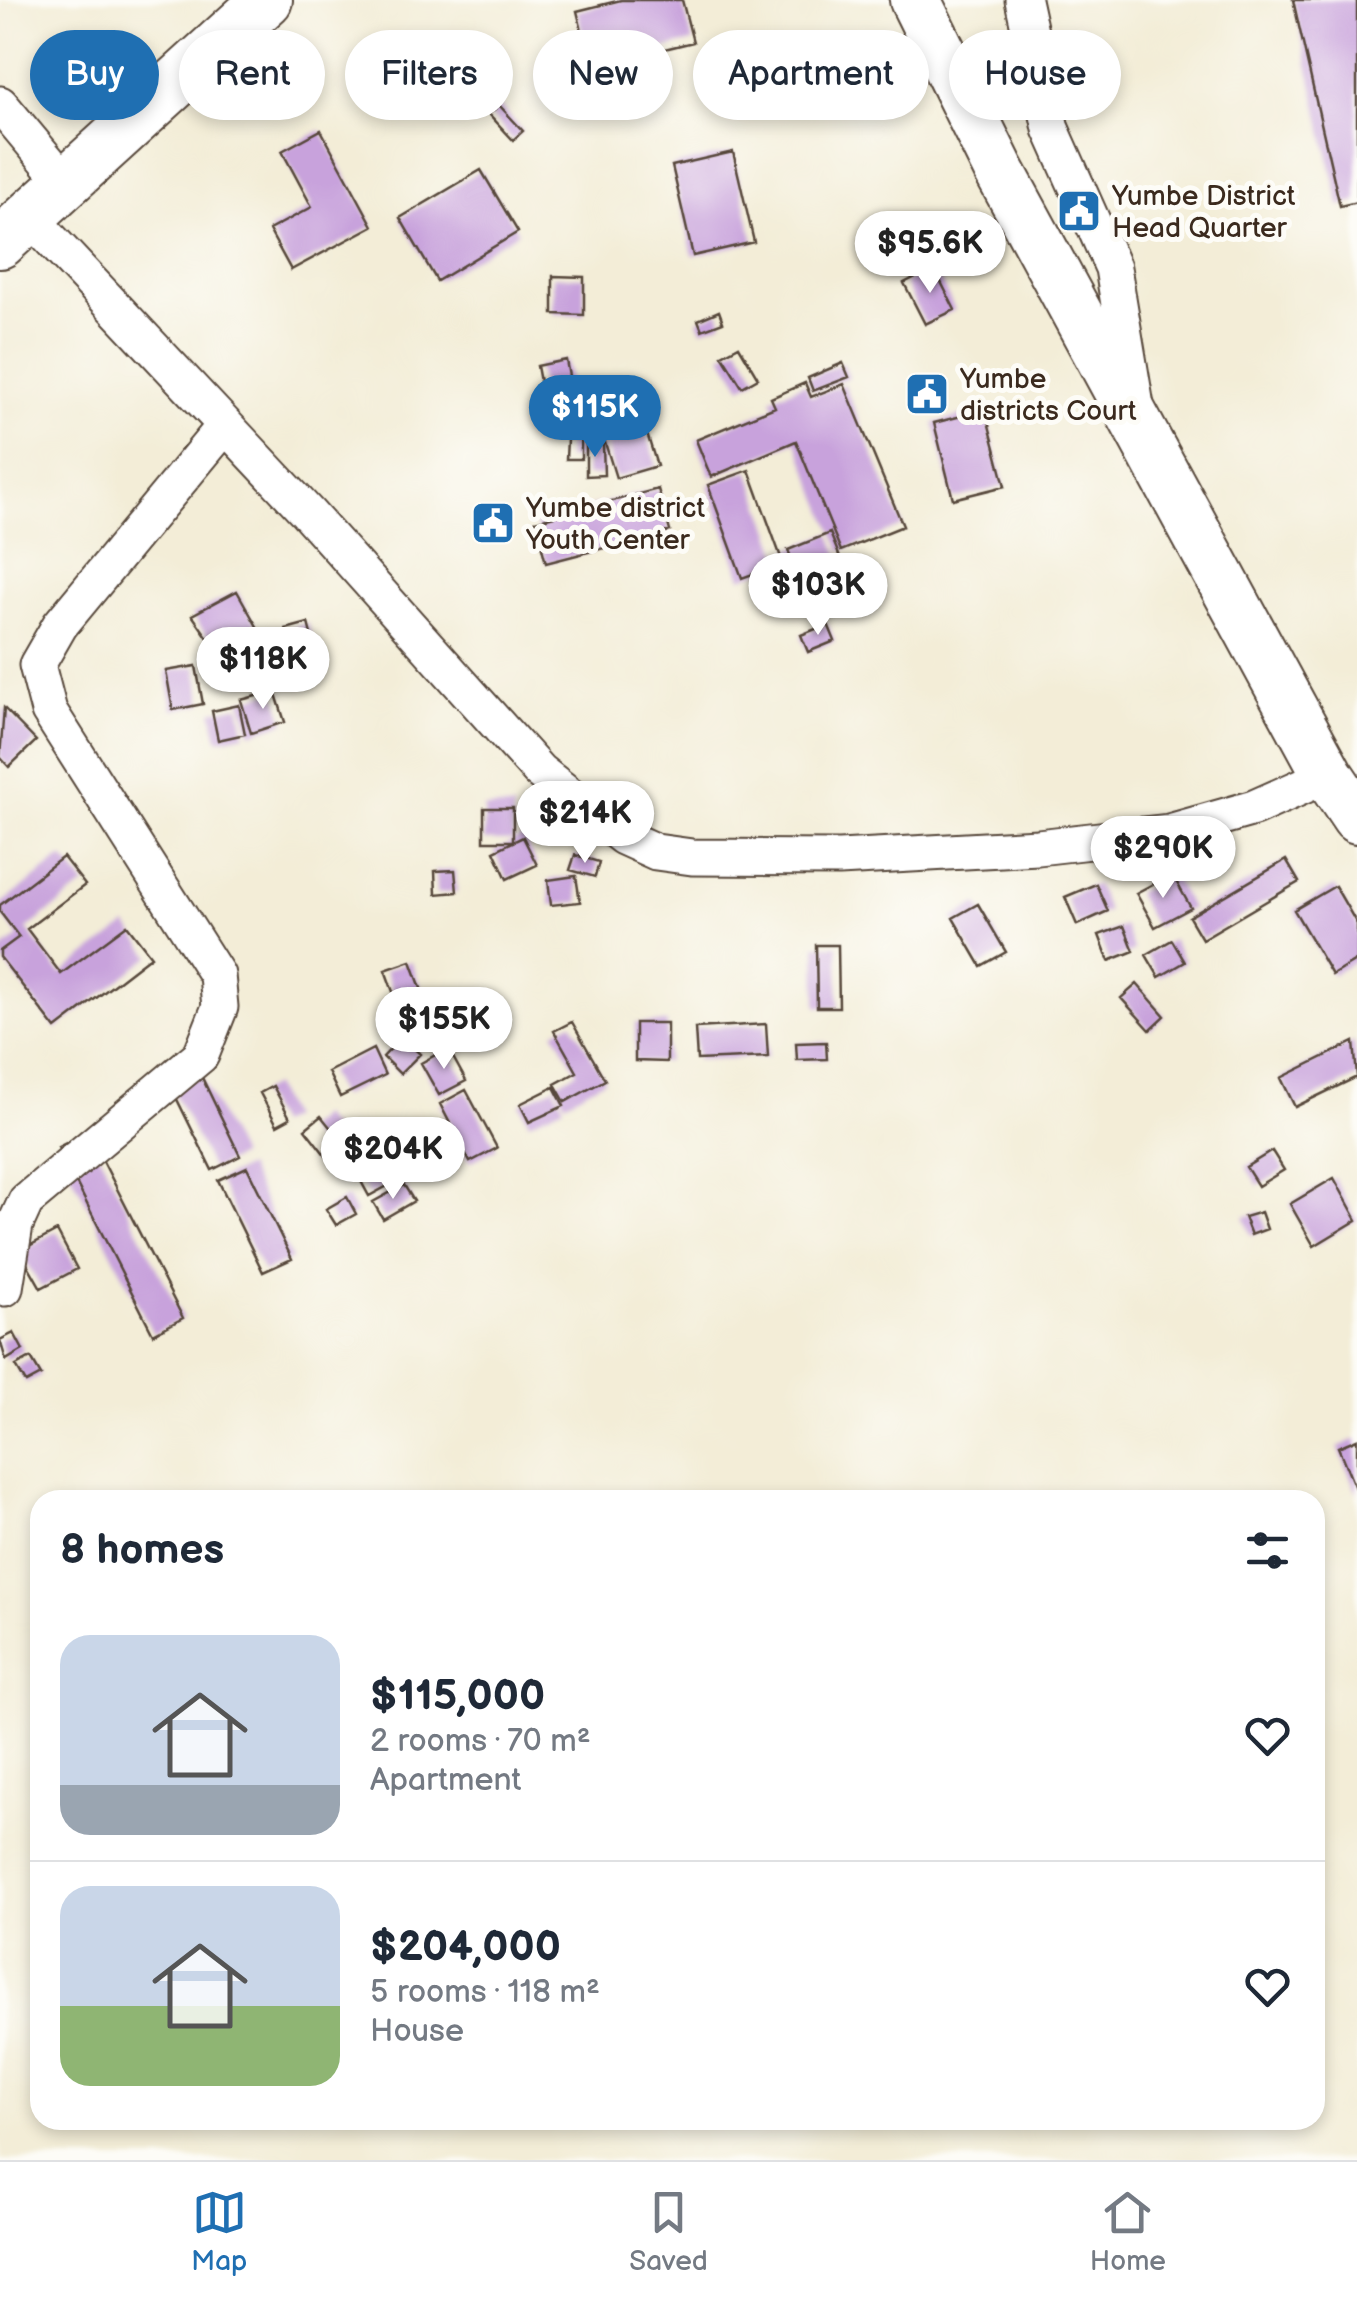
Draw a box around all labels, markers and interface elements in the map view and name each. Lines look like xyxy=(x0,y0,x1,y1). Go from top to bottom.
chip: Buy xyxy=(30,30,159,120)
chip: Rent xyxy=(179,30,325,120)
chip: Filters xyxy=(345,30,513,120)
chip: New xyxy=(533,30,673,120)
chip: Apartment xyxy=(693,30,929,120)
chip: House xyxy=(949,30,1121,120)
place label: Yumbe District Head Quarter xyxy=(1111,180,1296,245)
public building icon: Yumbe District Head Quarter xyxy=(1056,188,1102,234)
pin: $95.6K xyxy=(849,211,1011,296)
text: $95.6K xyxy=(877,224,983,263)
place label: Yumbe districts Court xyxy=(959,363,1137,428)
public building icon: Yumbe districts Court xyxy=(904,371,950,417)
pin: $115K xyxy=(525,375,665,460)
text: $115K xyxy=(551,388,639,427)
place label: Yumbe district Youth Center xyxy=(525,492,705,557)
public building icon: Yumbe district Youth Center xyxy=(470,500,516,546)
pin: $103K xyxy=(748,553,888,638)
text: $103K xyxy=(771,566,865,605)
pin: $118K xyxy=(193,627,333,712)
text: $118K xyxy=(218,640,308,679)
pin: $214K xyxy=(515,781,655,866)
text: $214K xyxy=(538,794,632,833)
pin: $290K xyxy=(1093,816,1233,901)
text: $290K xyxy=(1113,829,1213,868)
pin: $155K xyxy=(374,987,514,1072)
text: $155K xyxy=(397,1000,491,1039)
pin: $204K xyxy=(323,1117,463,1202)
text: $204K xyxy=(343,1130,443,1169)
icon: filters xyxy=(1240,1523,1295,1578)
text: 8 homes xyxy=(60,1525,224,1576)
text: $115,000 xyxy=(370,1671,545,1722)
icon: home xyxy=(140,1675,260,1795)
icon: heart xyxy=(1240,1708,1295,1763)
text: 2 rooms · 70 m² xyxy=(370,1722,591,1761)
text: Apartment xyxy=(370,1761,521,1800)
text: $204,000 xyxy=(370,1922,561,1973)
icon: home xyxy=(140,1926,260,2046)
icon: heart xyxy=(1240,1959,1295,2014)
text: 5 rooms · 118 m² xyxy=(370,1973,600,2012)
text: House xyxy=(370,2012,464,2051)
tab: Map xyxy=(191,2185,247,2278)
tab: Saved xyxy=(629,2185,708,2278)
tab: Home xyxy=(1090,2185,1166,2278)

